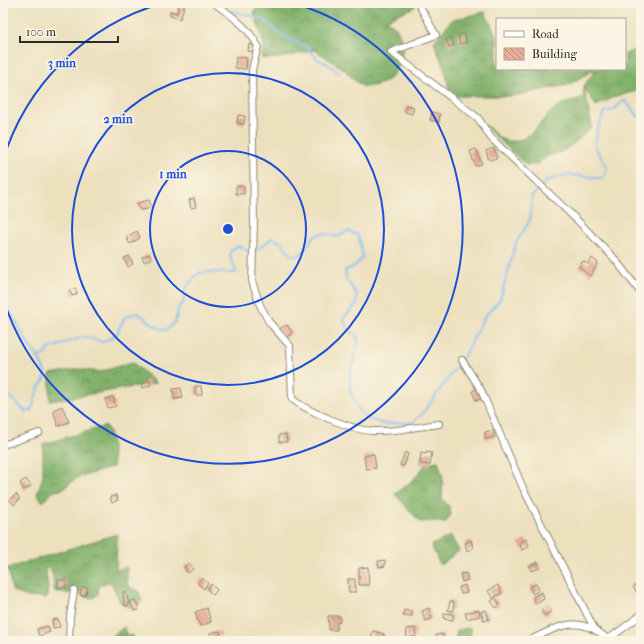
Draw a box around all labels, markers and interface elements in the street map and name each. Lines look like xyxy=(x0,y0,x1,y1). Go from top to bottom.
scale bar xyxy=(20,18,118,44)
legend xyxy=(496,18,626,70)
text: 100 m xyxy=(26,25,56,39)
text: Road xyxy=(532,27,559,41)
text: Building xyxy=(532,47,577,61)
text: 3 min xyxy=(48,56,77,71)
text: 2 min xyxy=(103,112,134,126)
text: 1 min xyxy=(159,167,188,181)
centre of rings xyxy=(221,222,235,236)

